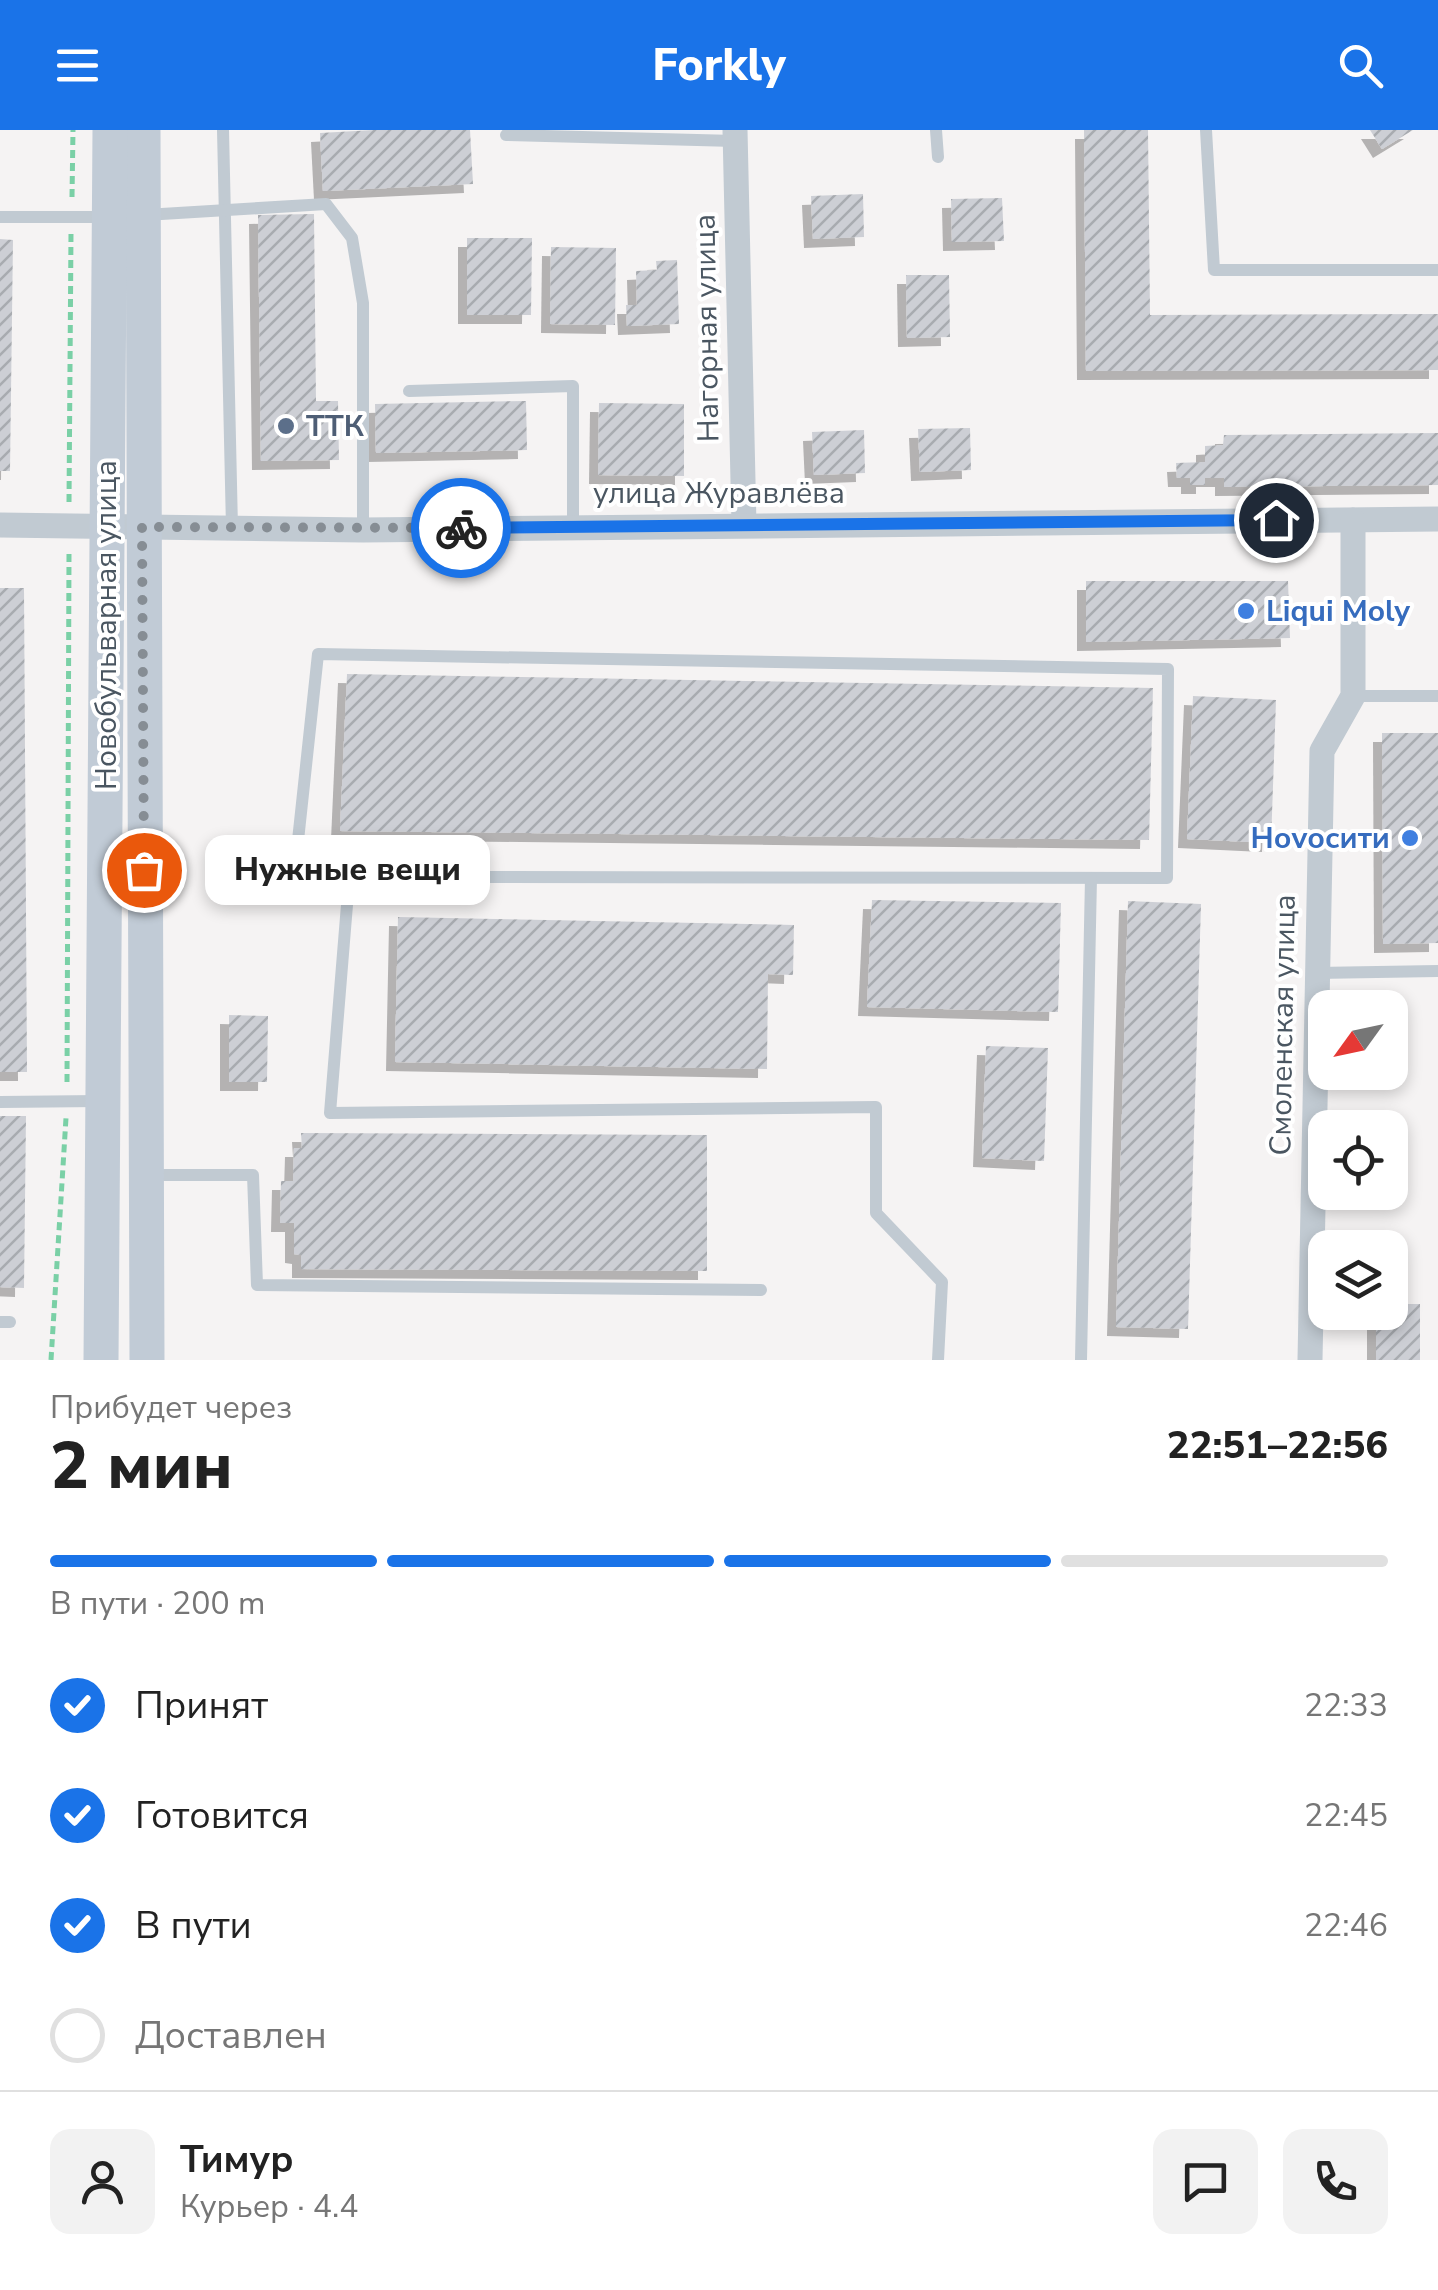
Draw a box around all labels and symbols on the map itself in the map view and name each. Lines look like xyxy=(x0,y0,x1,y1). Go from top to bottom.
street label: Нагорная улица xyxy=(685,214,729,442)
place label: ТТК xyxy=(306,406,365,447)
marker: ТТК xyxy=(275,415,297,437)
street label: Новобульварная улица xyxy=(86,460,127,790)
street label: улица Журавлёва xyxy=(593,473,845,514)
courier xyxy=(411,478,511,578)
pin xyxy=(1234,478,1319,563)
place label: Liqui Moly xyxy=(1266,591,1410,632)
marker: Liqui Moly xyxy=(1235,600,1257,622)
place label: Ноvосити xyxy=(1251,818,1390,859)
marker: Ноvосити xyxy=(1399,827,1421,849)
pin xyxy=(102,828,187,913)
callout: Нужные вещи xyxy=(204,835,489,905)
street label: Смоленская улица xyxy=(1260,894,1306,1156)
north arrow xyxy=(1308,990,1408,1090)

